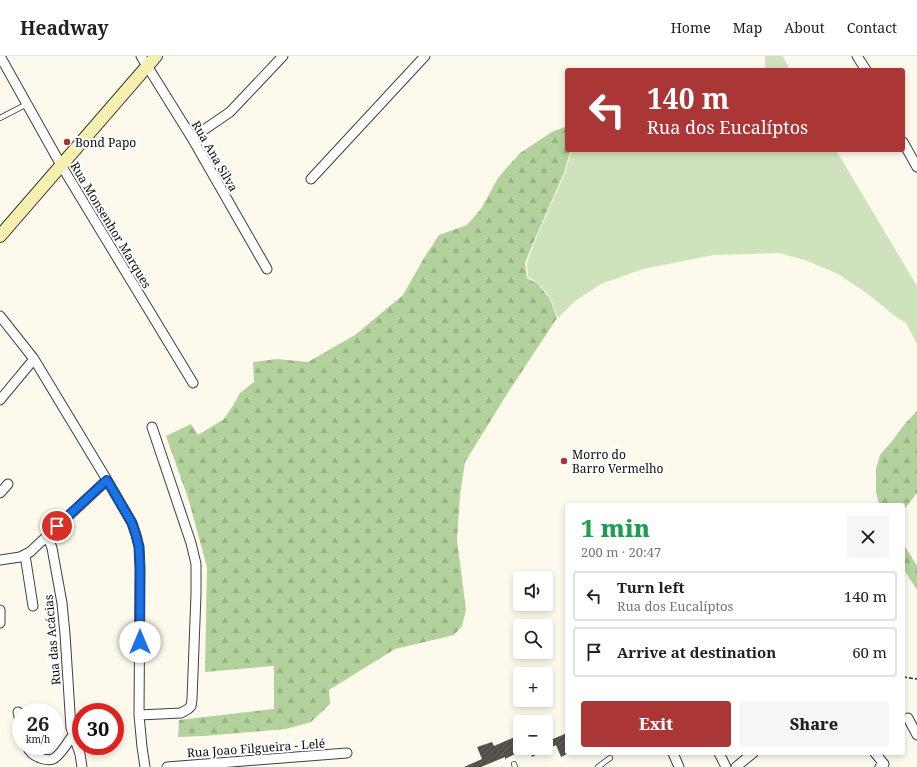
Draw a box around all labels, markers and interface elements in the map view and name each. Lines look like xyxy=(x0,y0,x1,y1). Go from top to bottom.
text: Headway xyxy=(20,15,108,41)
text: Home xyxy=(671,18,711,37)
text: Map xyxy=(733,18,762,37)
text: About xyxy=(784,18,825,37)
text: Contact xyxy=(847,18,897,37)
text: 140 m xyxy=(647,79,729,117)
icon: left xyxy=(581,84,633,136)
text: Rua dos Eucalíptos xyxy=(647,115,808,139)
street label: Rua Ana Silva xyxy=(188,117,242,195)
place label: Bond Papo xyxy=(75,134,136,151)
marker: Bond Papo xyxy=(62,137,72,147)
street label: Rua Monsenhor Marques xyxy=(66,159,156,291)
place label: Morro do Barro Vermelho xyxy=(572,446,664,477)
marker: Morro do Barro Vermelho xyxy=(559,456,569,466)
pin xyxy=(40,509,74,543)
text: 1 min xyxy=(581,511,650,544)
icon: arrive xyxy=(46,515,68,537)
button: close xyxy=(847,516,889,558)
text: 200 m · 20:47 xyxy=(581,543,661,561)
map controls xyxy=(513,571,553,755)
button: sound xyxy=(513,571,553,611)
text: Turn left xyxy=(617,577,685,597)
icon: left xyxy=(583,585,605,607)
text: 140 m xyxy=(844,586,887,606)
street label: Rua das Acácias xyxy=(40,594,64,686)
text: Rua dos Eucalíptos xyxy=(617,597,733,615)
button: search xyxy=(513,619,553,659)
position arrow xyxy=(119,621,161,663)
icon: arrive xyxy=(583,641,605,663)
text: Arrive at destination xyxy=(617,642,776,662)
text: 60 m xyxy=(852,642,887,662)
button: + xyxy=(513,667,553,707)
button: Exit xyxy=(581,701,731,747)
button: Share xyxy=(739,701,889,747)
speed limit sign: 30 xyxy=(72,703,124,755)
text: 26 xyxy=(27,710,49,737)
button: − xyxy=(513,715,553,755)
text: km/h xyxy=(26,732,50,746)
street label: Rua Joao Filgueira - Lelé xyxy=(186,735,326,761)

